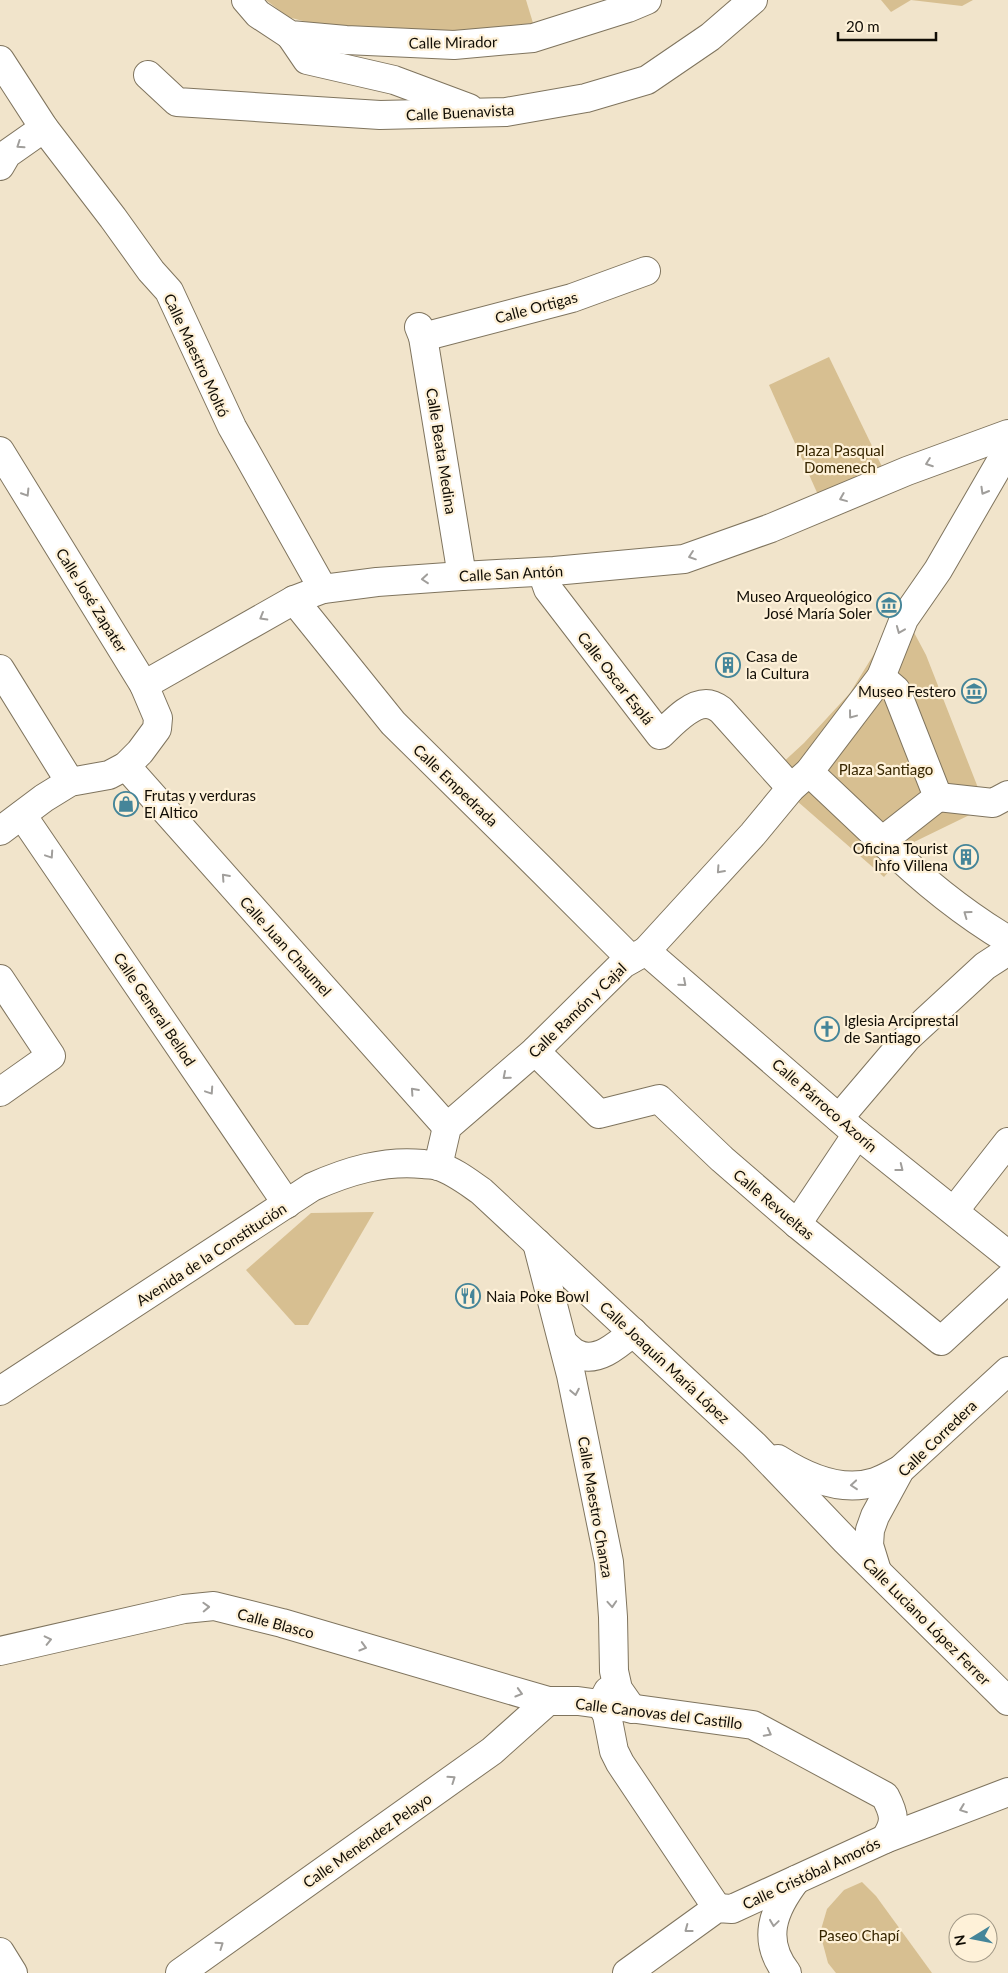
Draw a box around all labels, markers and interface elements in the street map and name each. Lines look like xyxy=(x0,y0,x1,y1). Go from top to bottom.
scale bar xyxy=(838,10,936,42)
text: 20 m xyxy=(846,17,880,35)
street label: Calle Mirador xyxy=(408,32,498,52)
street label: Calle Buenavista xyxy=(405,100,515,124)
one-way arrow xyxy=(16,139,25,148)
street label: Calle Ortigas xyxy=(493,287,579,327)
street label: Calle Maestro Moltó xyxy=(160,290,234,420)
street label: Calle Beata Medina xyxy=(423,387,461,515)
park label: Plaza Pasqual Domenech xyxy=(796,441,884,476)
one-way arrow xyxy=(926,457,934,467)
one-way arrow xyxy=(980,486,990,495)
one-way arrow xyxy=(19,487,29,496)
one-way arrow xyxy=(839,491,848,502)
street label: Calle José Zapater xyxy=(53,545,132,656)
one-way arrow xyxy=(688,551,696,561)
street label: Calle San Antón xyxy=(459,561,563,585)
one-way arrow xyxy=(421,573,429,584)
place label: Museo Arqueológico José María Soler xyxy=(736,587,873,622)
museum icon: Museo Arqueológico José María Soler xyxy=(876,592,902,618)
one-way arrow xyxy=(260,611,269,621)
one-way arrow xyxy=(896,625,906,634)
street label: Calle Oscar Esplá xyxy=(574,628,658,728)
place label: Casa de la Cultura xyxy=(746,647,809,682)
building icon: Casa de la Cultura xyxy=(715,652,741,678)
museum icon: Museo Festero xyxy=(961,678,987,704)
place label: Museo Festero xyxy=(858,682,956,700)
one-way arrow xyxy=(849,709,857,718)
street label: Calle Empedrada xyxy=(410,740,502,830)
park label: Plaza Santiago xyxy=(839,760,933,778)
place label: Frutas y verduras El Altico xyxy=(144,786,256,821)
shop icon: Frutas y verduras El Altico xyxy=(113,791,139,817)
place label: Oficina Tourist Info Villena xyxy=(853,839,949,874)
building icon: Oficina Tourist Info Villena xyxy=(953,844,979,870)
one-way arrow xyxy=(43,850,53,859)
one-way arrow xyxy=(717,865,726,874)
one-way arrow xyxy=(222,874,231,883)
street label: Calle Juan Chaumel xyxy=(236,892,336,1000)
one-way arrow xyxy=(963,911,973,920)
street label: Calle General Bellod xyxy=(110,949,200,1069)
street label: Calle Ramón y Cajal xyxy=(524,959,630,1061)
one-way arrow xyxy=(678,977,687,986)
place label: Iglesia Arciprestal de Santiago xyxy=(844,1011,959,1046)
church icon: Iglesia Arciprestal de Santiago xyxy=(814,1016,840,1042)
street label: Calle Párroco Azorín xyxy=(769,1054,881,1156)
one-way arrow xyxy=(503,1070,512,1079)
one-way arrow xyxy=(204,1085,213,1095)
one-way arrow xyxy=(411,1087,420,1096)
one-way arrow xyxy=(894,1162,904,1171)
street label: Calle Revueltas xyxy=(730,1165,818,1243)
street label: Avenida de la Constitución xyxy=(132,1199,290,1309)
restaurant icon: Naia Poke Bowl xyxy=(455,1283,481,1309)
place label: Naia Poke Bowl xyxy=(486,1287,589,1305)
street label: Calle Joaquín María López xyxy=(596,1297,734,1427)
one-way arrow xyxy=(569,1388,580,1397)
street label: Calle Corredera xyxy=(894,1396,980,1480)
street label: Calle Maestro Chanza xyxy=(575,1435,617,1579)
one-way arrow xyxy=(850,1479,858,1490)
street label: Calle Luciano López Ferrer xyxy=(859,1553,995,1689)
one-way arrow xyxy=(606,1600,617,1608)
one-way arrow xyxy=(203,1602,211,1612)
street label: Calle Blasco xyxy=(236,1604,316,1642)
one-way arrow xyxy=(43,1635,52,1646)
one-way arrow xyxy=(359,1642,367,1652)
one-way arrow xyxy=(515,1687,524,1698)
street label: Calle Canovas del Castillo xyxy=(574,1694,744,1732)
one-way arrow xyxy=(763,1727,772,1737)
one-way arrow xyxy=(446,1776,456,1785)
street label: Calle Menéndez Pelayo xyxy=(299,1789,435,1891)
one-way arrow xyxy=(959,1803,967,1813)
street label: Calle Cristóbal Amorós xyxy=(739,1833,883,1913)
north arrow xyxy=(948,1913,998,1963)
one-way arrow xyxy=(769,1918,779,1927)
one-way arrow xyxy=(684,1923,694,1932)
park label: Paseo Chapí xyxy=(819,1926,901,1944)
text: N xyxy=(950,1934,969,1947)
one-way arrow xyxy=(214,1942,224,1951)

